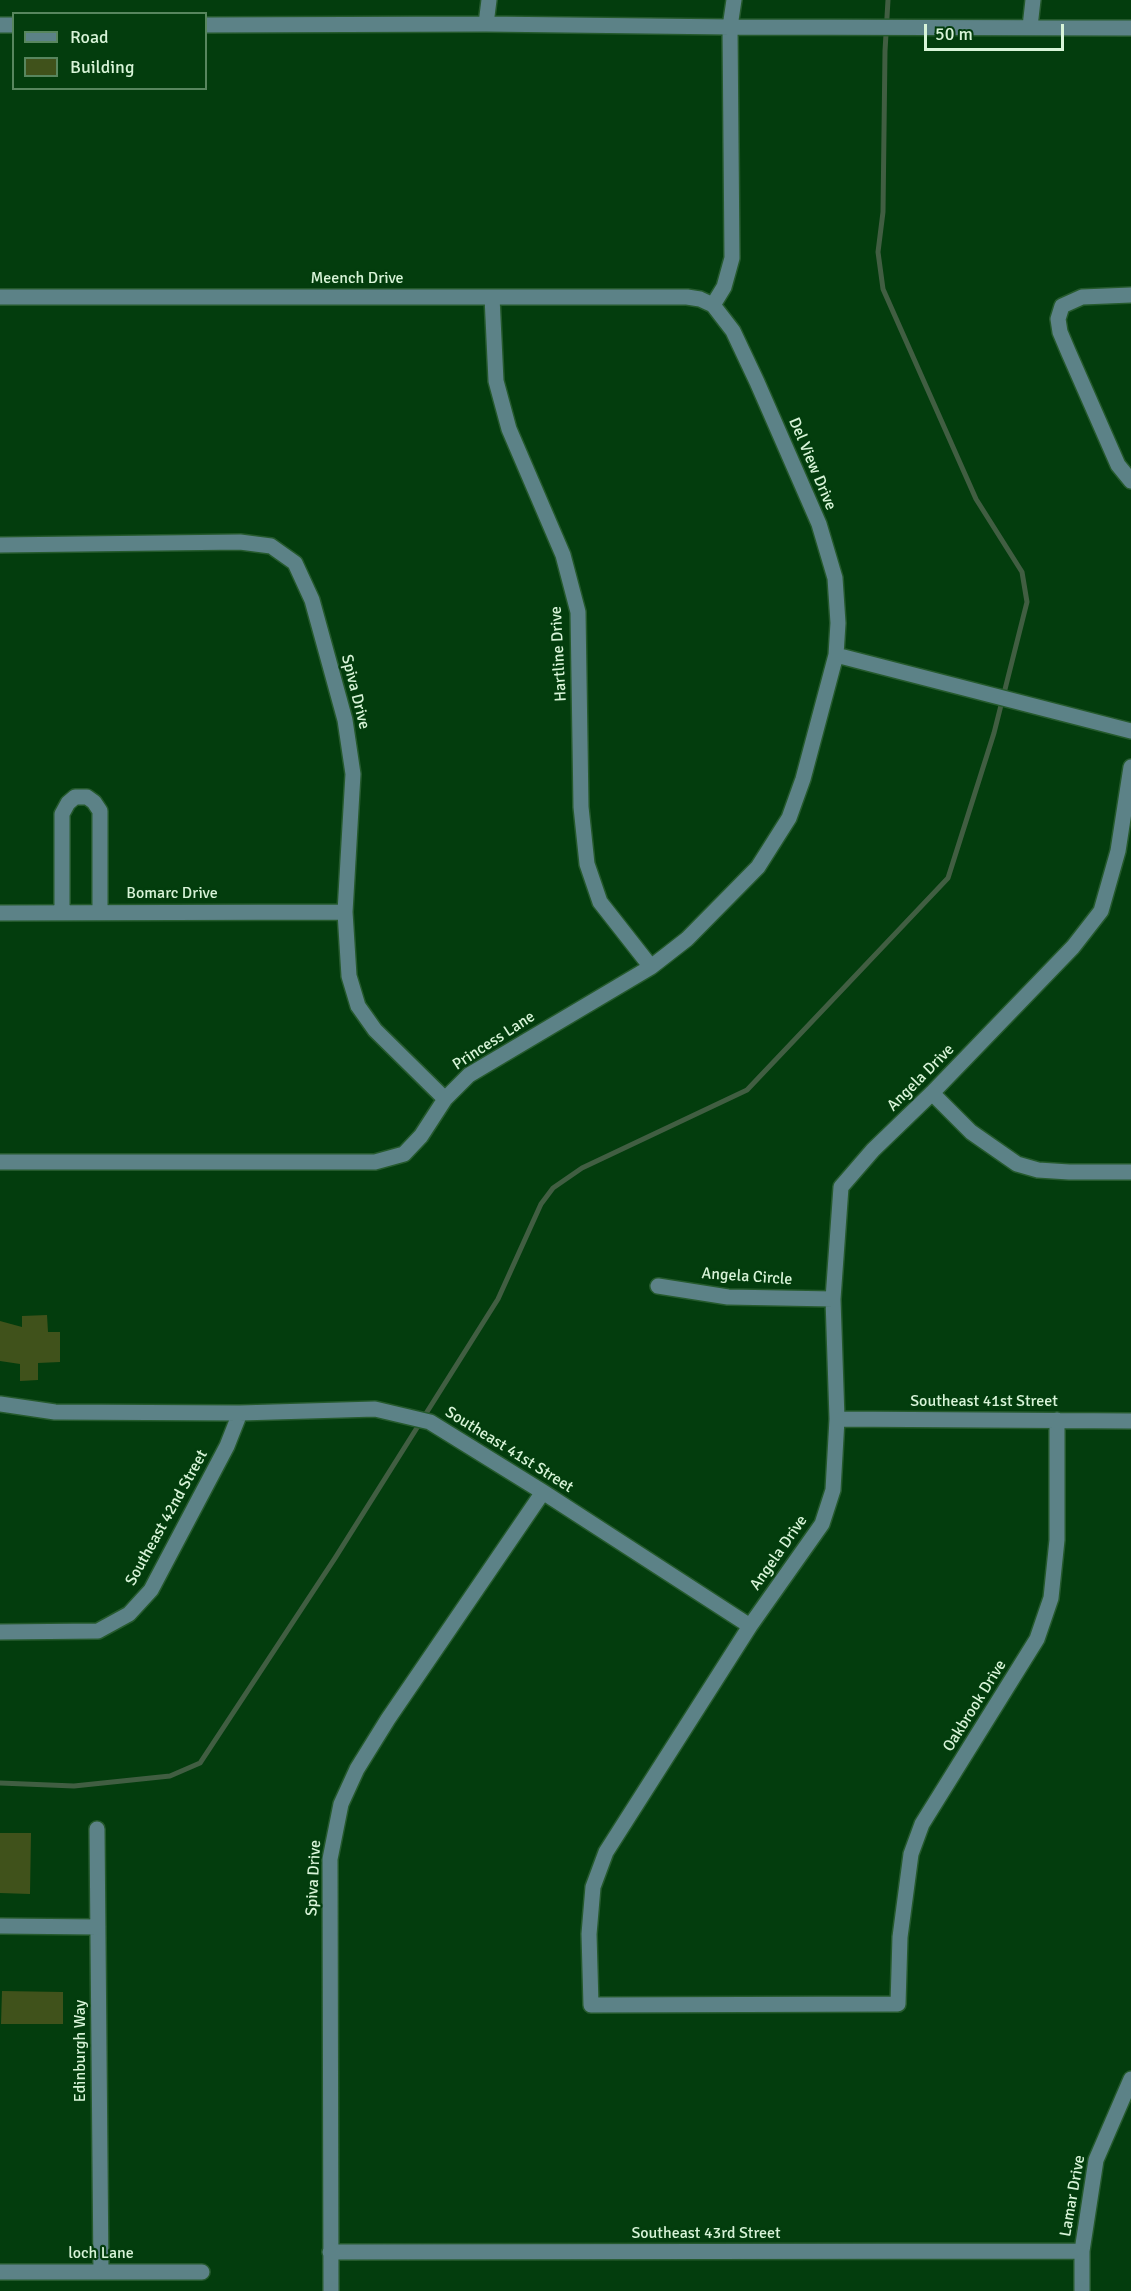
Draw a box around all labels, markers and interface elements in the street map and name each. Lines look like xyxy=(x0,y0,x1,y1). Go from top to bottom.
legend xyxy=(12,12,207,90)
scale bar xyxy=(927,12,1066,50)
text: 50 m xyxy=(935,23,973,45)
text: Road xyxy=(70,26,109,48)
text: Building xyxy=(70,56,134,78)
street label: Meench Drive xyxy=(310,269,404,289)
street label: Del View Drive xyxy=(784,415,840,513)
street label: Hartline Drive xyxy=(547,606,571,702)
street label: Spiva Drive xyxy=(336,653,374,731)
street label: Bomarc Drive xyxy=(126,884,218,904)
street label: Princess Lane xyxy=(449,1007,539,1075)
street label: Angela Drive xyxy=(883,1040,959,1116)
street label: Angela Circle xyxy=(701,1264,793,1290)
street label: Southeast 41st Street xyxy=(910,1392,1058,1412)
street label: Southeast 41st Street xyxy=(441,1403,577,1497)
street label: Southeast 42nd Street xyxy=(122,1447,212,1589)
street label: Angela Drive xyxy=(746,1512,812,1594)
street label: Oakbrook Drive xyxy=(939,1657,1011,1755)
street label: Spiva Drive xyxy=(302,1839,326,1917)
street label: Edinburgh Way xyxy=(71,2000,91,2102)
street label: Lamar Drive xyxy=(1056,2154,1090,2238)
street label: Southeast 43rd Street xyxy=(631,2224,781,2244)
street label: loch Lane xyxy=(68,2244,134,2264)

